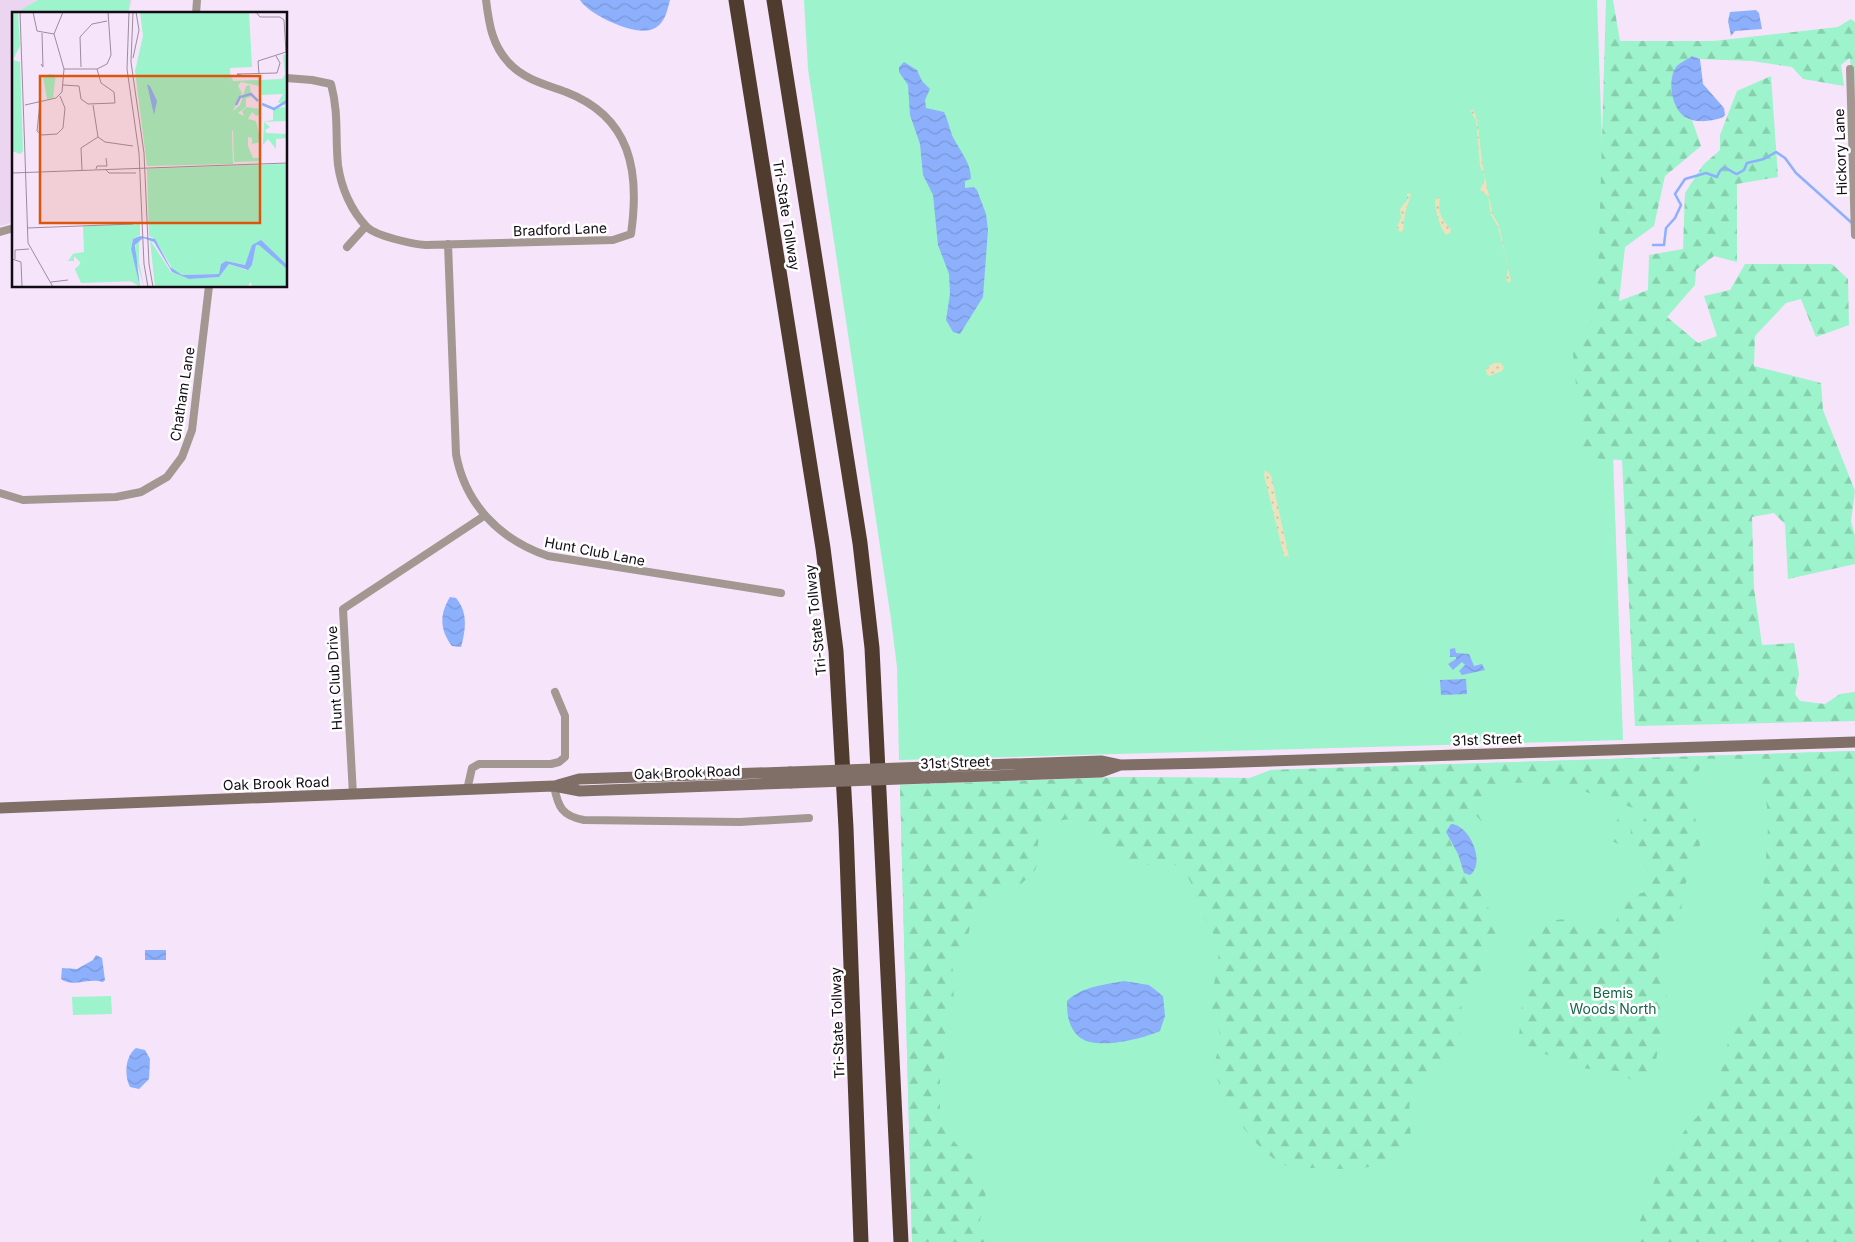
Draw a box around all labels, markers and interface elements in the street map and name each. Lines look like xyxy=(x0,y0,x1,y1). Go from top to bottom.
inset map xyxy=(12,12,288,288)
street label: Hickory Lane xyxy=(1830,108,1850,196)
street label: Tri-State Tollway xyxy=(770,159,804,272)
street label: Bradford Lane xyxy=(513,219,607,239)
street label: Chatham Lane xyxy=(166,346,198,442)
street label: Hunt Club Lane xyxy=(543,533,647,569)
street label: Tri-State Tollway xyxy=(801,563,829,676)
street label: Hunt Club Drive xyxy=(323,625,345,731)
street label: 31st Street xyxy=(1452,729,1523,749)
street label: 31st Street xyxy=(920,752,991,772)
street label: Oak Brook Road xyxy=(633,762,741,782)
street label: Oak Brook Road xyxy=(222,773,330,793)
street label: Tri-State Tollway xyxy=(827,967,847,1079)
park label: Bemis Woods North xyxy=(1569,984,1657,1017)

